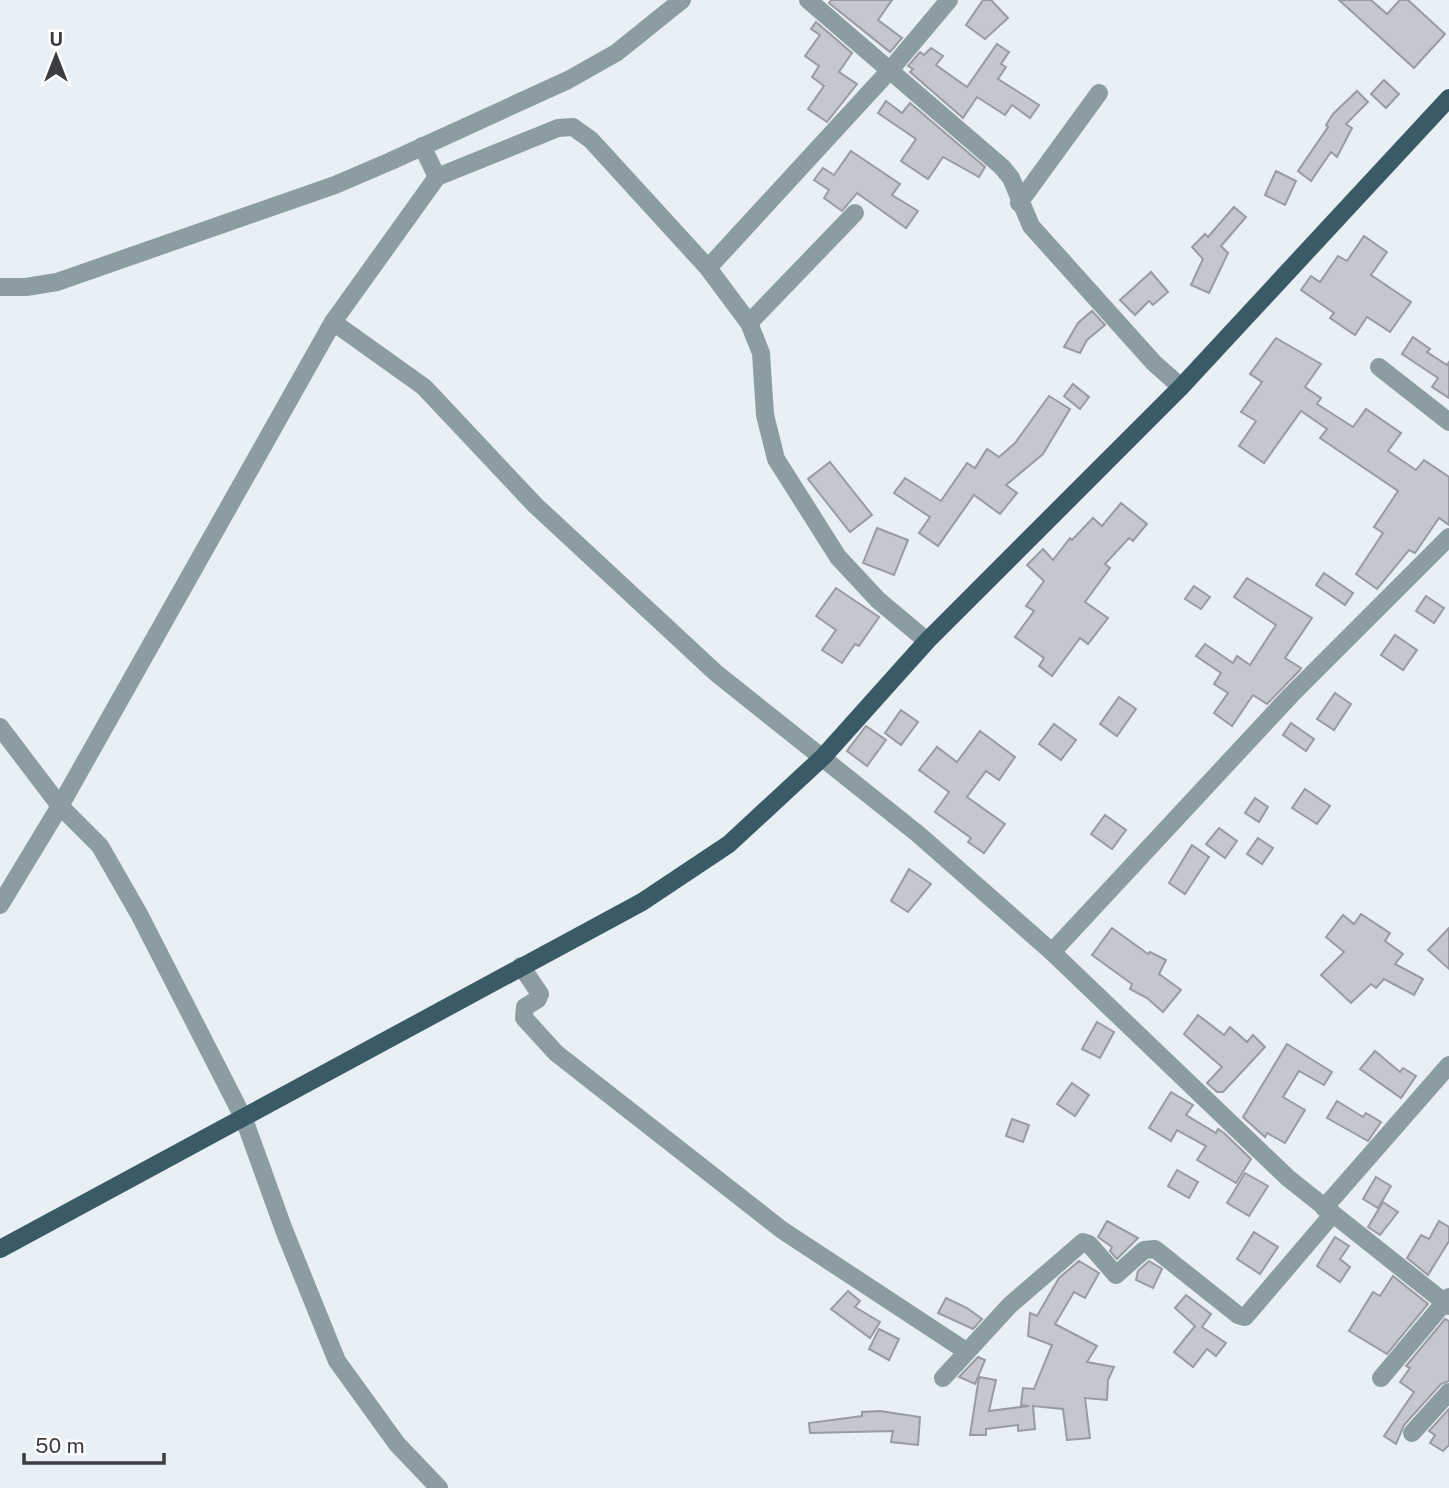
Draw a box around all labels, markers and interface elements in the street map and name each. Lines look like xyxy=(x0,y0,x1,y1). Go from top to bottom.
north arrow xyxy=(21,21,91,91)
text: U xyxy=(49,28,63,50)
scale bar xyxy=(24,1422,164,1466)
text: 50 m xyxy=(35,1433,85,1458)

